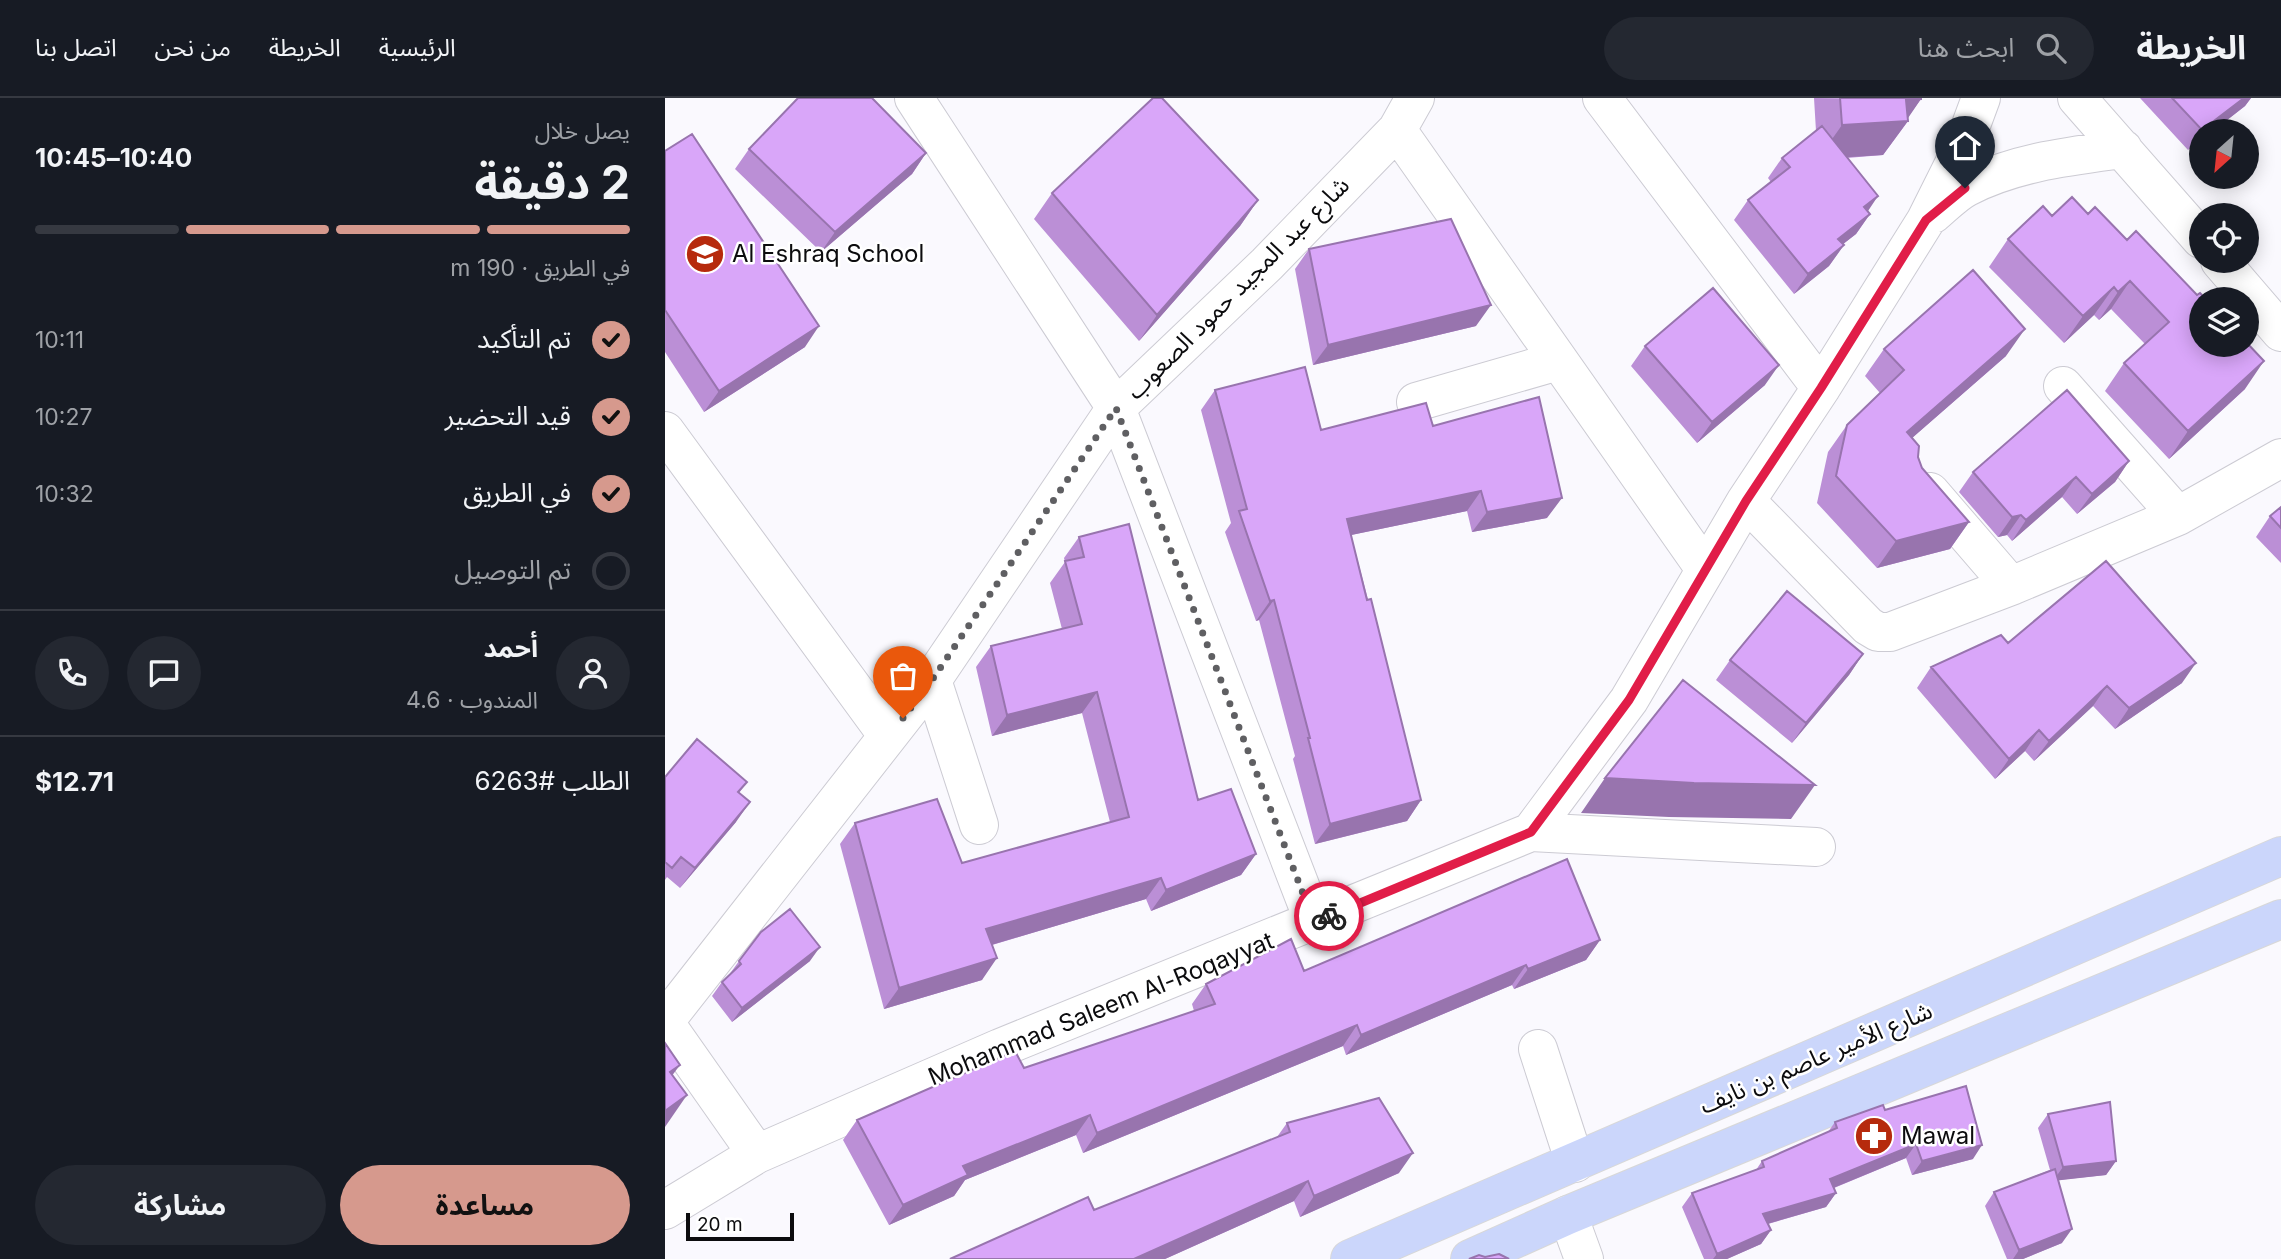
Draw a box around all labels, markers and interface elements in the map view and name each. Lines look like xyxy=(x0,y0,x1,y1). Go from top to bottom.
search box xyxy=(1604,17,2094,80)
text: الخريطة xyxy=(2136,27,2246,67)
icon: search xyxy=(2032,29,2070,67)
text: ابحث هنا xyxy=(1918,32,2014,63)
text: اتصل بنا xyxy=(35,33,117,62)
text: من نحن xyxy=(155,33,231,62)
text: الخريطة xyxy=(269,33,341,62)
text: الرئيسية xyxy=(379,33,456,62)
pin xyxy=(1935,116,1995,188)
text: يصل خلال xyxy=(535,117,630,145)
north arrow xyxy=(2189,119,2259,189)
map controls xyxy=(2189,119,2259,357)
icon: home xyxy=(1946,127,1984,165)
text: 10:40–10:45 xyxy=(35,142,192,173)
text: 2 دقيقة xyxy=(474,154,630,210)
street label: شارع عبد المجيد حمود الصعوب xyxy=(1120,170,1357,407)
button: locate xyxy=(2189,203,2259,273)
school or university icon: Al Eshraq School xyxy=(684,233,726,275)
place label: Al Eshraq School xyxy=(732,239,924,268)
text: في الطريق · 190 m xyxy=(450,254,630,282)
button: layers xyxy=(2189,287,2259,357)
icon: check xyxy=(592,321,630,359)
text: تم التأكيد xyxy=(477,323,571,354)
text: 10:11 xyxy=(35,326,84,354)
icon: check xyxy=(592,398,630,436)
text: قيد التحضير xyxy=(445,400,571,431)
text: 10:27 xyxy=(35,403,93,431)
icon: check xyxy=(592,475,630,513)
text: في الطريق xyxy=(463,477,571,508)
text: 10:32 xyxy=(35,480,94,508)
text: تم التوصيل xyxy=(454,554,571,585)
text: أحمد xyxy=(484,632,538,663)
button: phone xyxy=(35,636,109,710)
button: chat xyxy=(127,636,201,710)
button: person xyxy=(556,636,630,710)
pin xyxy=(873,646,933,718)
icon: bag xyxy=(884,657,922,695)
text: المندوب · 4.6 xyxy=(406,686,538,714)
text: الطلب #6263 xyxy=(474,765,630,796)
text: $12.71 xyxy=(35,766,114,797)
courier xyxy=(1294,881,1364,951)
icon: bike xyxy=(1310,897,1348,935)
street label: Mohammad Saleem Al-Roqayyat xyxy=(924,926,1278,1091)
street label: شارع الأمير عاصم بن نايف xyxy=(1695,995,1938,1122)
pharmacy icon: Mawal xyxy=(1853,1115,1895,1157)
place label: Mawal xyxy=(1901,1121,1975,1150)
button: مشاركة xyxy=(35,1165,326,1245)
button: مساعدة xyxy=(340,1165,630,1245)
scale bar xyxy=(686,1210,795,1242)
text: 20 m xyxy=(697,1213,743,1236)

